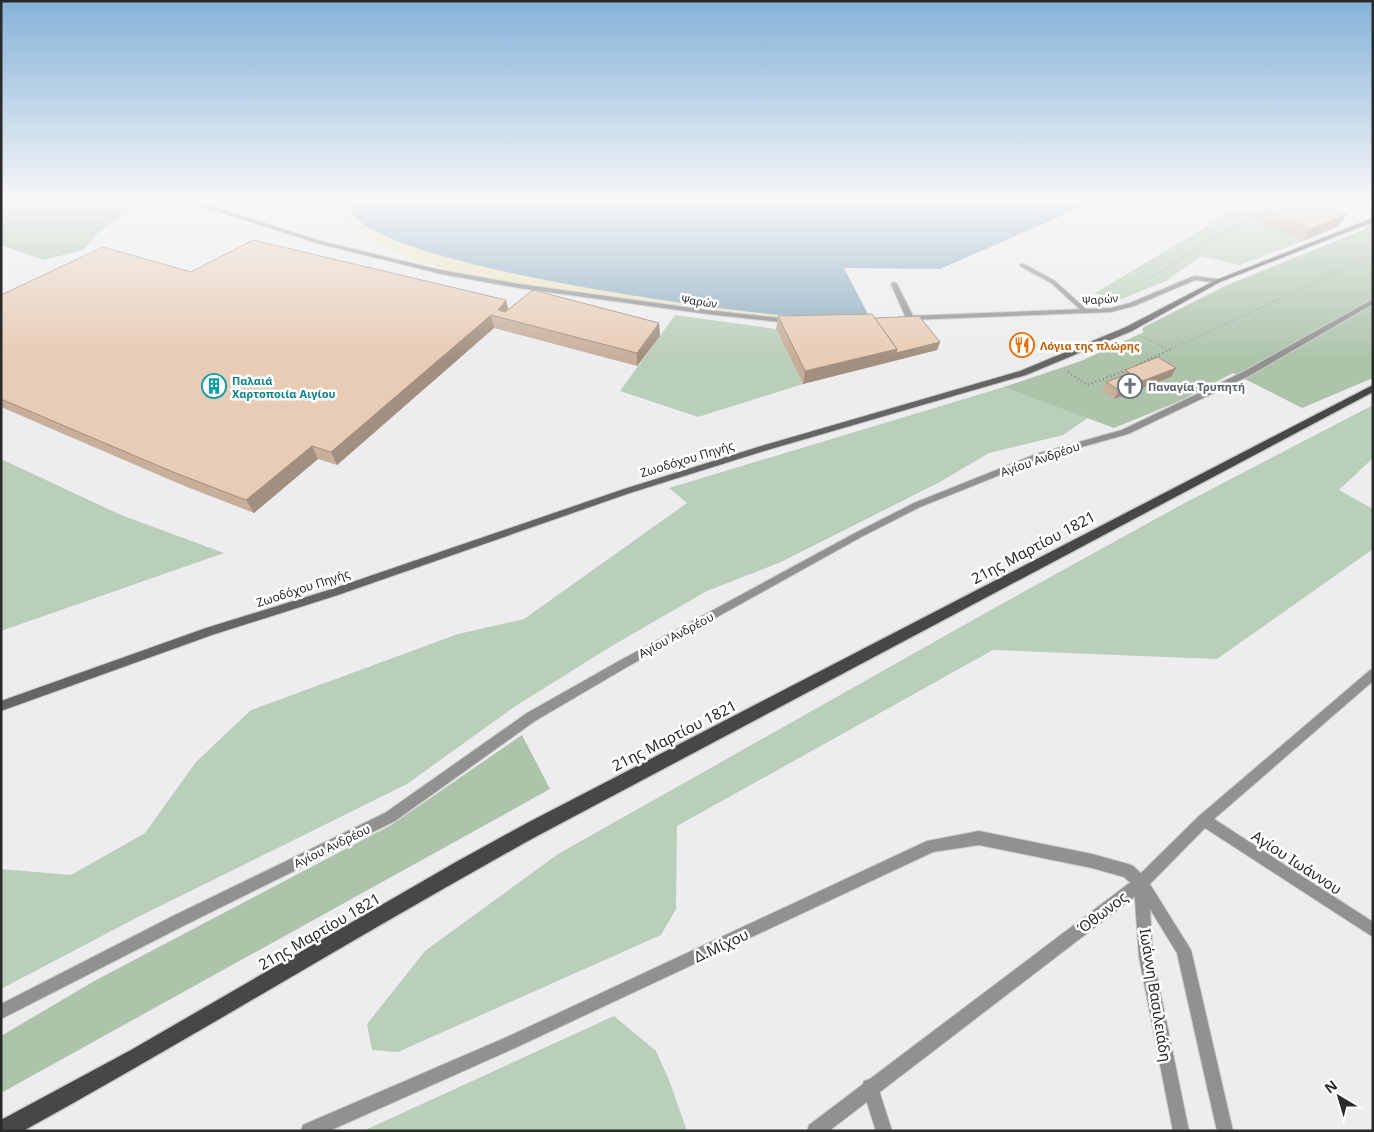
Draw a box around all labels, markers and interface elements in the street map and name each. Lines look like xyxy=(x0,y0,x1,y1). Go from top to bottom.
street label: Ψαρών xyxy=(1081,290,1119,308)
street label: Ψαρών xyxy=(680,291,718,311)
restaurant icon: Λόγια της πλώρης xyxy=(1009,332,1035,358)
place label: Λόγια της πλώρης xyxy=(1040,338,1140,353)
building icon: Παλαιά Χαρτοποιία Αιγίου xyxy=(201,373,227,399)
place label: Παλαιά Χαρτοποιία Αιγίου xyxy=(232,373,336,401)
church icon: Παναγία Τρυπητή xyxy=(1117,373,1143,399)
place label: Παναγία Τρυπητή xyxy=(1148,379,1245,394)
street label: Ζωοδόχου Πηγής xyxy=(638,437,736,481)
street label: Αγίου Ανδρέου xyxy=(998,437,1082,481)
street label: 21ης Μαρτίου 1821 xyxy=(968,506,1098,588)
street label: Ζωοδόχου Πηγής xyxy=(254,565,352,611)
street label: Αγίου Ανδρέου xyxy=(635,608,717,662)
street label: 21ης Μαρτίου 1821 xyxy=(608,695,740,775)
street label: Αγίου Ανδρέου xyxy=(291,820,373,872)
street label: Αγίου Ιωάννου xyxy=(1248,825,1346,899)
street label: Όθωνος xyxy=(1073,887,1131,937)
street label: 21ης Μαρτίου 1821 xyxy=(254,888,384,974)
street label: Δ.Μίχου xyxy=(690,924,752,966)
street label: Ιωάννη Βασιλειάδη xyxy=(1136,927,1176,1063)
north arrow xyxy=(1314,1072,1364,1122)
text: N xyxy=(1320,1075,1341,1097)

